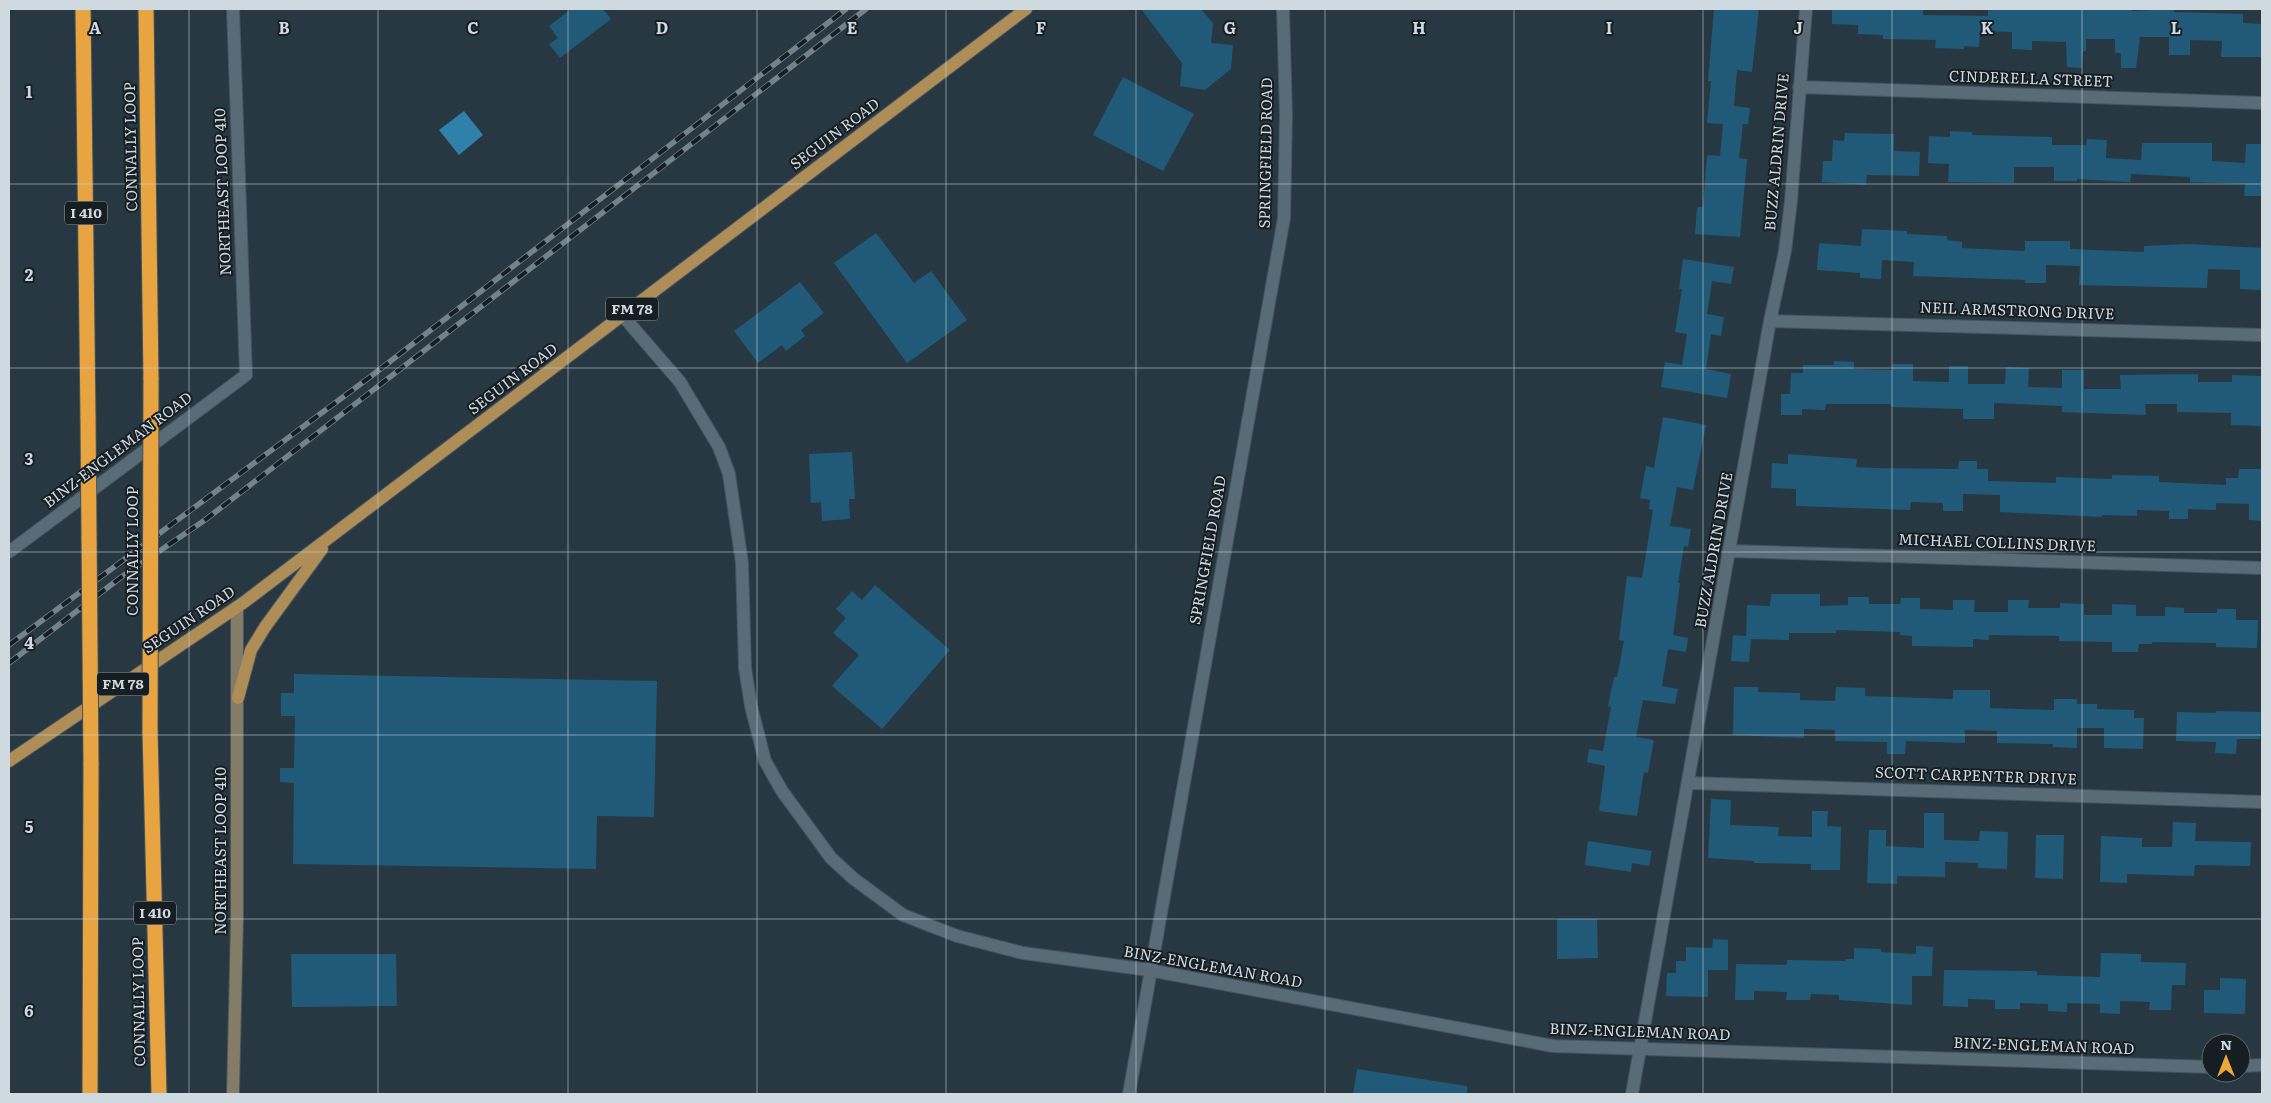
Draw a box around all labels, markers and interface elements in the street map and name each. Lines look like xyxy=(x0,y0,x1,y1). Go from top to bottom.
text: A xyxy=(89,15,101,39)
text: B xyxy=(278,15,290,39)
text: C xyxy=(467,15,479,39)
text: D xyxy=(656,15,668,39)
text: E xyxy=(847,15,858,39)
text: F xyxy=(1036,15,1046,39)
text: G xyxy=(1224,15,1236,39)
text: H xyxy=(1412,15,1426,39)
text: I xyxy=(1606,15,1612,39)
text: J xyxy=(1793,15,1803,39)
text: K xyxy=(1981,15,1994,39)
text: L xyxy=(2171,15,2181,39)
street label: CINDERELLA STREET xyxy=(1949,63,2113,92)
street label: BUZZ ALDRIN DRIVE xyxy=(1757,72,1794,232)
street label: SPRINGFIELD ROAD xyxy=(1252,77,1277,229)
text: 1 xyxy=(26,79,33,103)
street label: CONNALLY LOOP xyxy=(117,82,142,212)
street label: SEGUIN ROAD xyxy=(784,91,884,174)
street label: NORTHEAST LOOP 410 xyxy=(207,108,236,276)
road number: I 410 xyxy=(65,202,107,224)
text: 2 xyxy=(25,262,34,286)
street label: NEIL ARMSTRONG DRIVE xyxy=(1919,295,2115,324)
road number: FM 78 xyxy=(606,298,658,320)
street label: SEGUIN ROAD xyxy=(462,336,562,419)
street label: BINZ-ENGLEMAN ROAD xyxy=(38,385,196,512)
text: 3 xyxy=(25,446,34,470)
street label: BUZZ ALDRIN DRIVE xyxy=(1687,470,1738,630)
street label: SPRINGFIELD ROAD xyxy=(1182,473,1231,626)
street label: CONNALLY LOOP xyxy=(120,486,143,616)
street label: MICHAEL COLLINS DRIVE xyxy=(1898,527,2096,556)
street label: SEGUIN ROAD xyxy=(137,579,239,658)
text: 4 xyxy=(24,630,34,654)
road number: FM 78 xyxy=(97,672,149,696)
street label: SCOTT CARPENTER DRIVE xyxy=(1875,759,2078,790)
street label: NORTHEAST LOOP 410 xyxy=(208,767,231,935)
text: 5 xyxy=(25,814,34,838)
road number: I 410 xyxy=(134,901,176,924)
street label: CONNALLY LOOP xyxy=(125,937,150,1067)
street label: BINZ-ENGLEMAN ROAD xyxy=(1122,938,1304,993)
text: 6 xyxy=(24,998,34,1022)
street label: BINZ-ENGLEMAN ROAD xyxy=(1549,1016,1731,1045)
street label: BINZ-ENGLEMAN ROAD xyxy=(1953,1030,2135,1059)
north arrow xyxy=(2201,1033,2251,1083)
text: N xyxy=(2220,1034,2232,1054)

